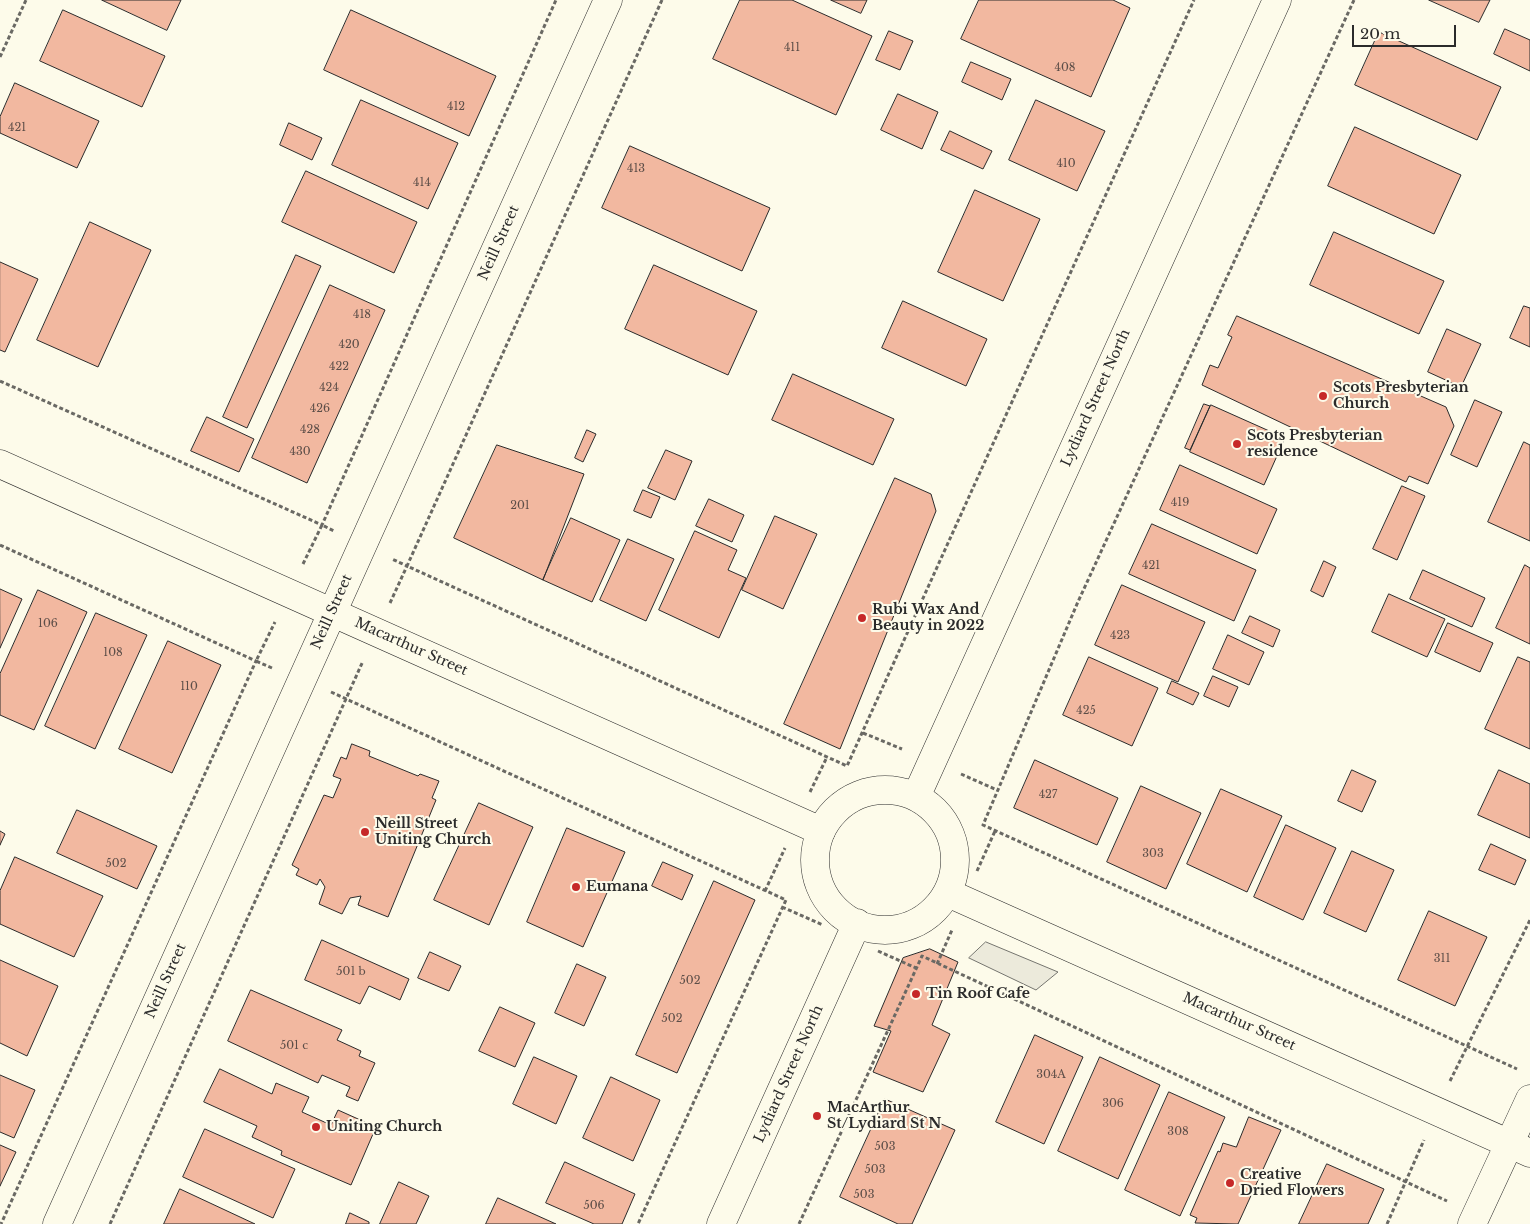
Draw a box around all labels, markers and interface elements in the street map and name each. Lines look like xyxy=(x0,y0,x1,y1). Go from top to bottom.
scale bar xyxy=(1355,15,1459,47)
text: 20 m xyxy=(1360,24,1400,43)
house number: 411 xyxy=(784,41,800,55)
house number: 408 xyxy=(1055,61,1075,75)
house number: 412 xyxy=(447,100,465,114)
house number: 421 xyxy=(8,121,26,135)
house number: 410 xyxy=(1056,157,1076,171)
house number: 413 xyxy=(627,162,645,176)
house number: 414 xyxy=(413,176,431,190)
street label: Neill Street xyxy=(475,203,523,283)
house number: 418 xyxy=(353,308,371,322)
street label: Lydiard Street North xyxy=(1058,327,1134,469)
house number: 420 xyxy=(338,338,360,352)
house number: 422 xyxy=(329,360,349,374)
place label: Scots Presbyterian Church xyxy=(1333,380,1469,412)
house number: 424 xyxy=(319,381,339,395)
marker: Scots Presbyterian Church xyxy=(1317,390,1329,402)
house number: 426 xyxy=(310,402,330,416)
house number: 428 xyxy=(300,423,320,437)
place label: Scots Presbyterian residence xyxy=(1247,428,1383,461)
marker: Scots Presbyterian residence xyxy=(1231,438,1243,450)
house number: 430 xyxy=(289,445,311,459)
house number: 419 xyxy=(1171,496,1189,510)
house number: 201 xyxy=(510,499,530,513)
house number: 421 xyxy=(1142,559,1160,573)
street label: Neill Street xyxy=(308,572,356,652)
place label: Rubi Wax And Beauty in 2022 xyxy=(872,602,984,634)
marker: Rubi Wax And Beauty in 2022 xyxy=(856,612,868,624)
street label: Macarthur Street xyxy=(352,615,470,679)
house number: 106 xyxy=(38,617,58,631)
house number: 423 xyxy=(1110,629,1130,643)
house number: 108 xyxy=(103,646,123,660)
house number: 110 xyxy=(180,680,198,694)
house number: 425 xyxy=(1076,704,1096,718)
house number: 427 xyxy=(1039,788,1057,802)
place label: Neill Street Uniting Church xyxy=(375,816,491,849)
marker: Neill Street Uniting Church xyxy=(359,826,371,838)
house number: 303 xyxy=(1142,847,1164,861)
house number: 502 xyxy=(106,857,126,871)
place label: Eumana xyxy=(586,879,648,895)
marker: Eumana xyxy=(570,881,582,893)
street label: Neill Street xyxy=(142,941,190,1021)
house number: 311 xyxy=(1434,952,1450,966)
house number: 501 b xyxy=(336,965,366,979)
house number: 502 xyxy=(680,974,700,988)
place label: Tin Roof Cafe xyxy=(926,986,1030,1002)
marker: Tin Roof Cafe xyxy=(910,988,922,1000)
street label: Macarthur Street xyxy=(1180,990,1298,1054)
street label: Lydiard Street North xyxy=(751,1003,827,1145)
house number: 502 xyxy=(662,1012,682,1026)
house number: 501 c xyxy=(280,1039,308,1053)
house number: 304A xyxy=(1036,1068,1066,1082)
house number: 306 xyxy=(1102,1097,1124,1111)
place label: MacArthur St/Lydiard St N xyxy=(827,1100,941,1132)
marker: MacArthur St/Lydiard St N xyxy=(811,1110,823,1122)
place label: Uniting Church xyxy=(326,1119,442,1135)
marker: Uniting Church xyxy=(310,1121,322,1133)
house number: 308 xyxy=(1167,1125,1189,1139)
house number: 503 xyxy=(875,1140,895,1154)
house number: 503 xyxy=(865,1163,885,1177)
place label: Creative Dried Flowers xyxy=(1240,1167,1344,1200)
marker: Creative Dried Flowers xyxy=(1224,1177,1236,1189)
house number: 503 xyxy=(854,1188,874,1202)
house number: 506 xyxy=(583,1199,605,1213)

